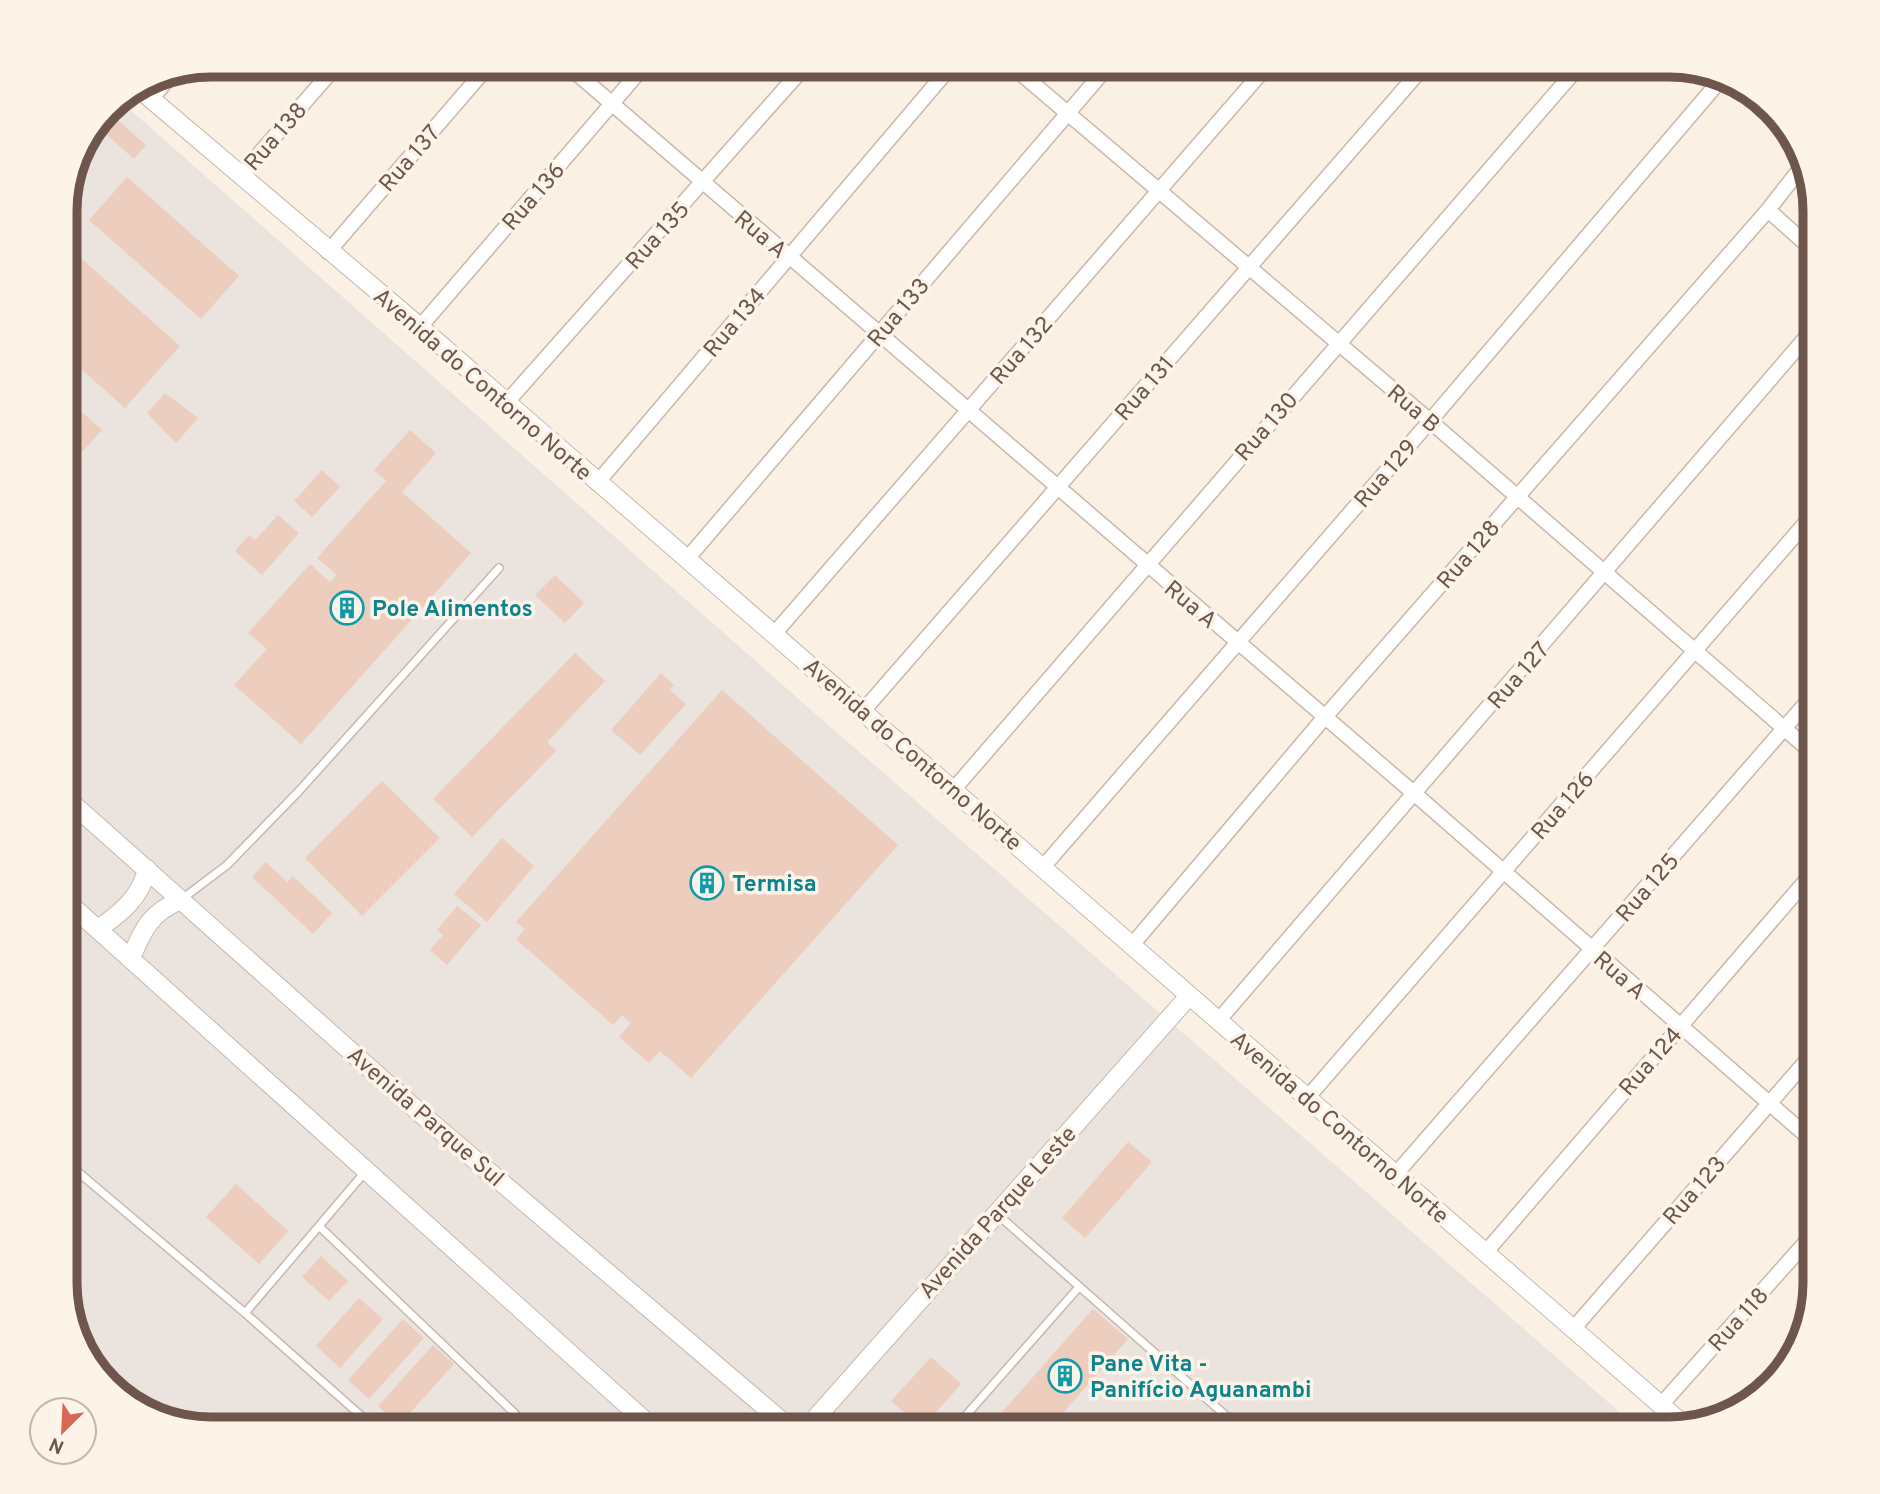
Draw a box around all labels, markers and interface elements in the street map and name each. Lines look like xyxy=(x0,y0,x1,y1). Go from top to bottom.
street label: Rua 138 xyxy=(239,97,315,178)
street label: Rua 137 xyxy=(374,120,448,199)
street label: Rua 136 xyxy=(497,157,573,238)
street label: Rua 135 xyxy=(621,196,697,277)
street label: Rua A xyxy=(727,205,792,266)
street label: Rua 133 xyxy=(863,273,937,354)
street label: Avenida do Contorno Norte xyxy=(366,283,597,489)
street label: Rua 134 xyxy=(698,283,773,364)
street label: Rua 132 xyxy=(985,311,1061,392)
street label: Rua 131 xyxy=(1110,351,1182,428)
street label: Rua B xyxy=(1380,379,1445,441)
street label: Rua 130 xyxy=(1230,387,1306,468)
street label: Rua 129 xyxy=(1349,434,1425,515)
street label: Rua 128 xyxy=(1432,515,1508,596)
street label: Rua A xyxy=(1157,575,1222,636)
building icon: Pole Alimentos xyxy=(328,589,366,627)
place label: Pole Alimentos xyxy=(372,596,533,625)
street label: Rua 127 xyxy=(1483,637,1557,716)
street label: Avenida do Contorno Norte xyxy=(796,653,1027,859)
street label: Rua 126 xyxy=(1526,766,1602,847)
street label: Rua 125 xyxy=(1611,848,1687,929)
building icon: Termisa xyxy=(688,864,726,902)
place label: Termisa xyxy=(732,871,817,900)
street label: Rua A xyxy=(1586,946,1651,1008)
street label: Rua 124 xyxy=(1614,1022,1690,1103)
street label: Avenida do Contorno Norte xyxy=(1223,1026,1454,1232)
street label: Avenida Parque Sul xyxy=(340,1042,509,1194)
street label: Avenida Parque Leste xyxy=(914,1121,1084,1306)
street label: Rua 123 xyxy=(1658,1151,1734,1232)
street label: Rua 118 xyxy=(1703,1282,1776,1359)
place label: Pane Vita - Panifício Aguanambi xyxy=(1090,1351,1312,1406)
building icon: Pane Vita - Panifício Aguanambi xyxy=(1046,1357,1084,1395)
north arrow xyxy=(28,1396,98,1466)
text: N xyxy=(46,1431,68,1458)

